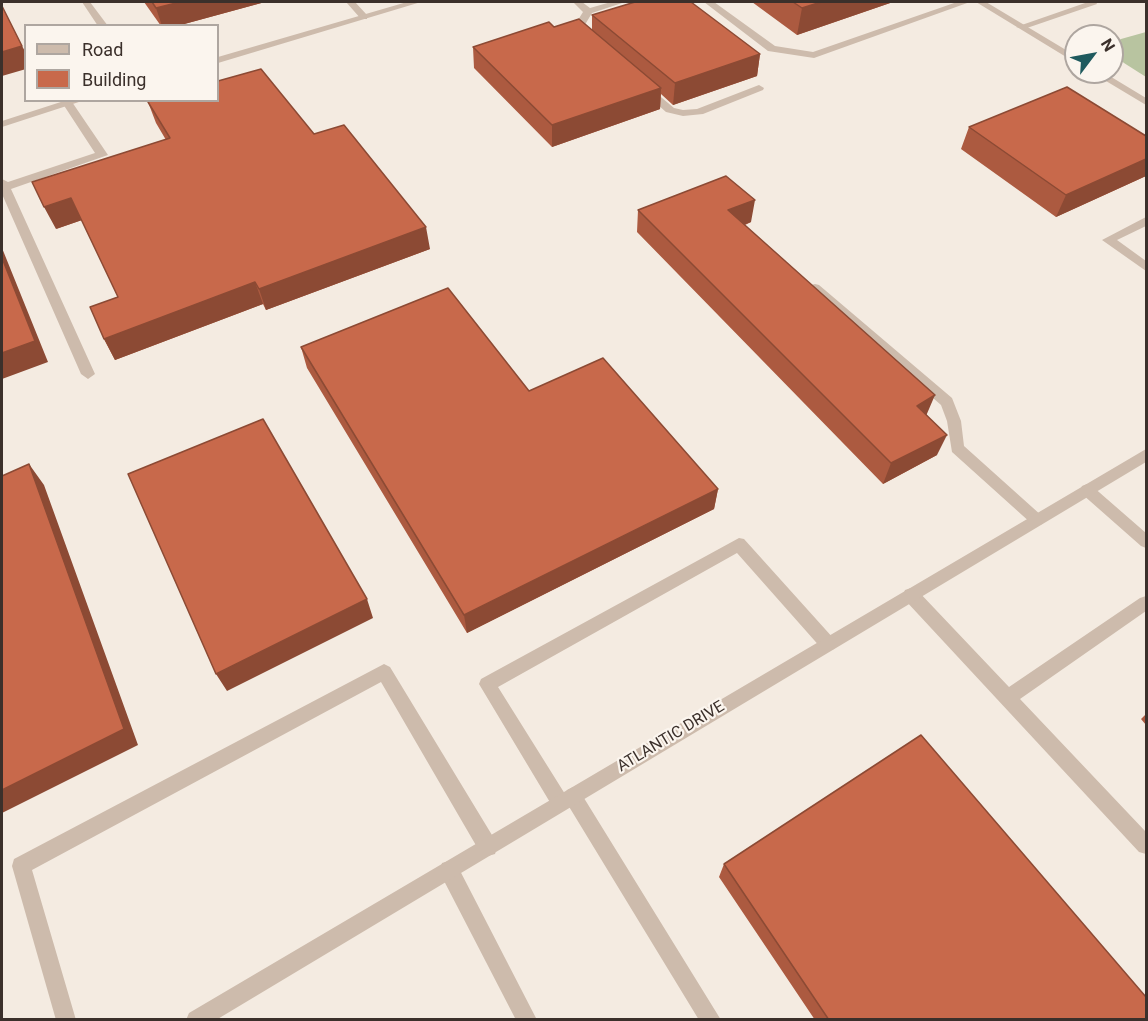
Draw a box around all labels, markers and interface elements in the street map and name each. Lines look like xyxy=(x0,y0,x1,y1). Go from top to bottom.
legend xyxy=(24,24,219,102)
north arrow xyxy=(1064,24,1124,84)
text: N xyxy=(1097,35,1119,55)
text: Road xyxy=(82,39,123,60)
text: Building xyxy=(82,69,146,90)
street label: ATLANTIC DRIVE xyxy=(614,697,728,777)

